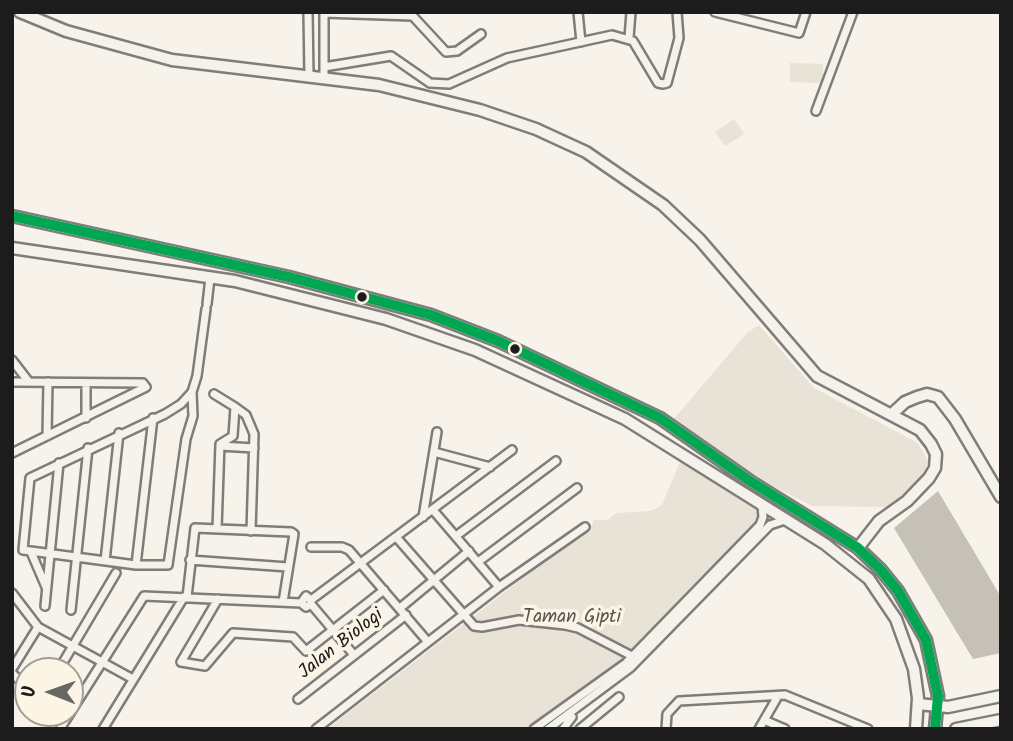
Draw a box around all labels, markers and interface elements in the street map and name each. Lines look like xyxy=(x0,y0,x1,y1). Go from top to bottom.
unlabelled marker xyxy=(355,290,369,304)
unlabelled marker xyxy=(508,342,522,356)
street label: Jalan Biologi xyxy=(295,605,389,685)
park label: Taman Gipti xyxy=(523,608,621,630)
north arrow xyxy=(14,657,84,727)
text: U xyxy=(15,686,45,698)

